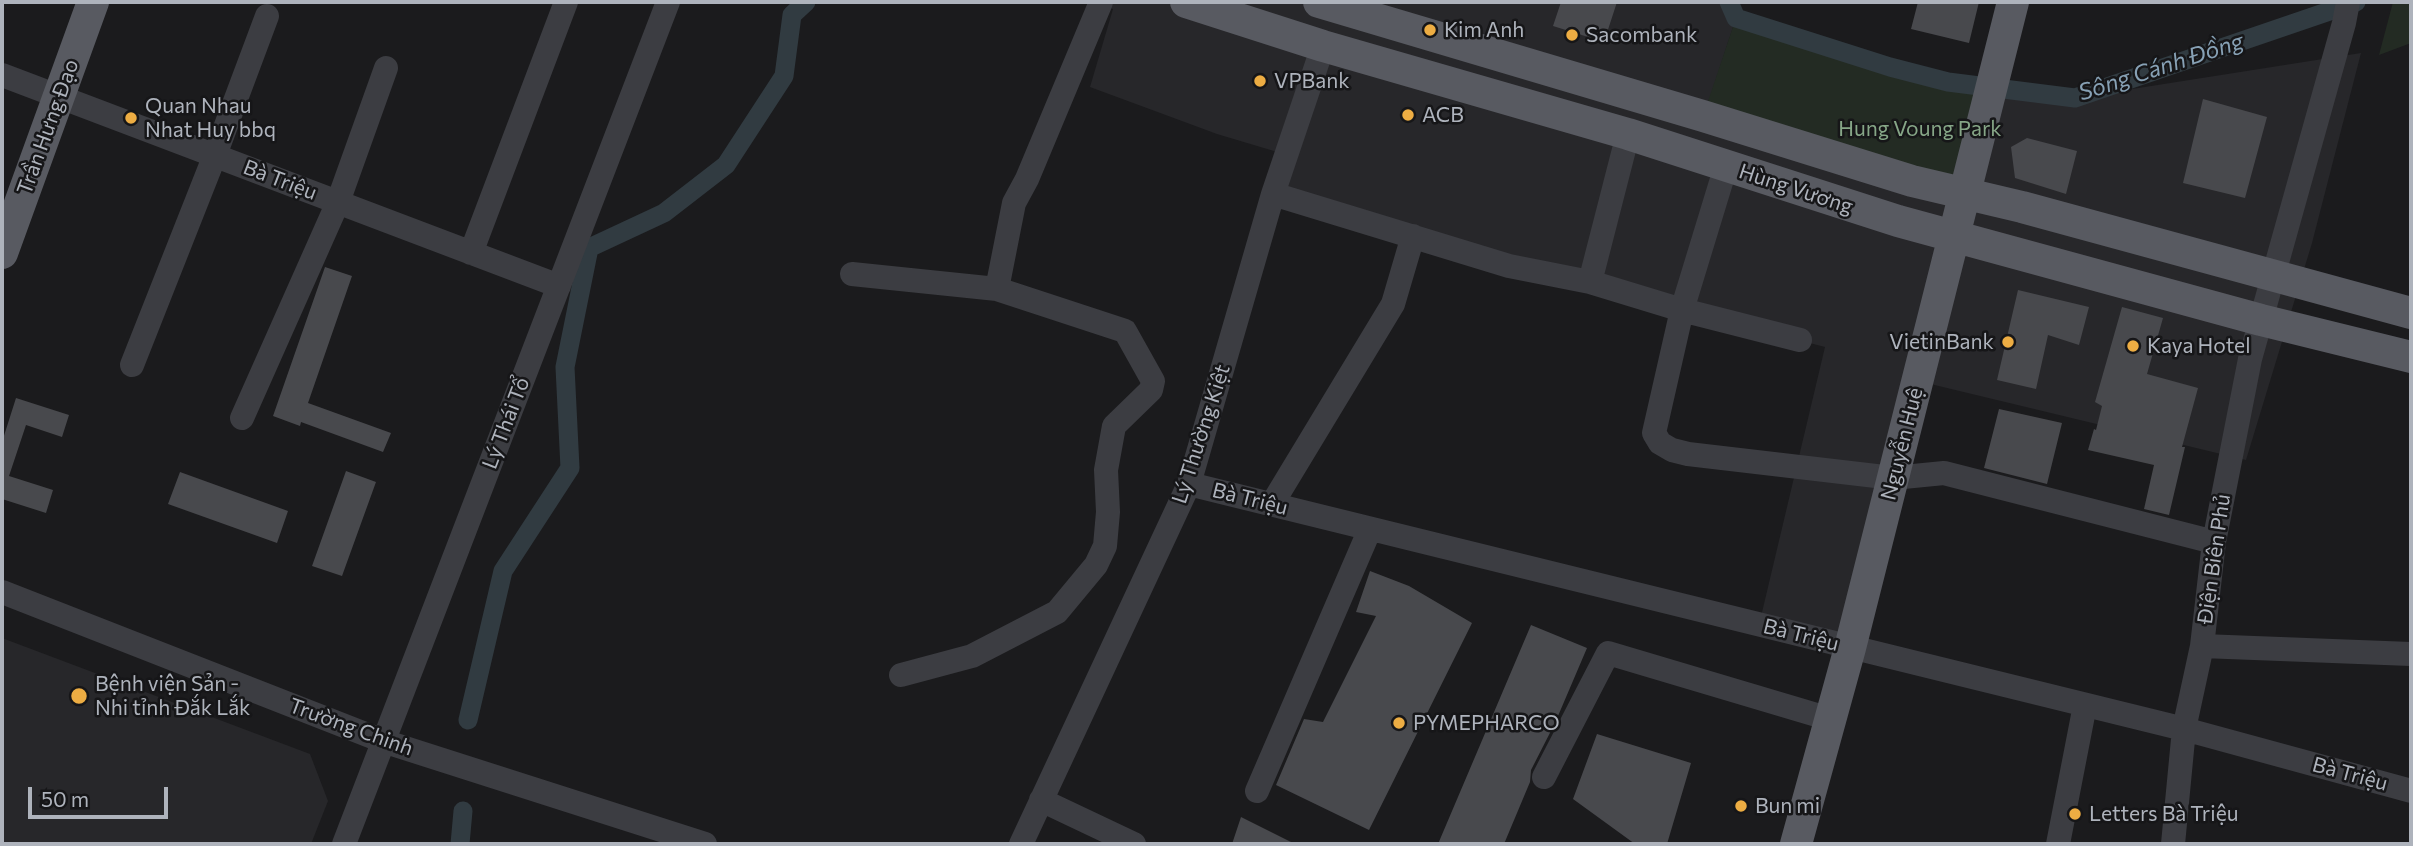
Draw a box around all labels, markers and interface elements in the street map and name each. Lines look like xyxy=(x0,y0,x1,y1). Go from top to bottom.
place label: Kim Anh xyxy=(1444,17,1524,43)
marker: Kim Anh xyxy=(1422,22,1438,38)
place label: Sacombank xyxy=(1586,22,1697,48)
marker: Sacombank xyxy=(1564,27,1580,43)
water label: Sông Cánh Đồng xyxy=(2075,27,2247,107)
street label: Trần Hưng Đạo xyxy=(12,56,84,198)
place label: VPBank xyxy=(1274,68,1350,94)
marker: VPBank xyxy=(1252,73,1268,89)
place label: Quan Nhau Nhat Huy bbq xyxy=(145,93,276,143)
place label: ACB xyxy=(1422,102,1464,128)
marker: ACB xyxy=(1400,107,1416,123)
marker: Quan Nhau Nhat Huy bbq xyxy=(123,110,139,126)
park label: Hung Voung Park xyxy=(1838,116,2002,142)
street label: Bà Triệu xyxy=(240,154,320,206)
street label: Hùng Vương xyxy=(1736,159,1856,219)
place label: VietinBank xyxy=(1889,329,1994,355)
place label: Kaya Hotel xyxy=(2147,333,2251,359)
marker: VietinBank xyxy=(2000,334,2016,350)
marker: Kaya Hotel xyxy=(2125,338,2141,354)
street label: Lý Thường Kiệt xyxy=(1167,361,1235,507)
street label: Lý Thái Tổ xyxy=(477,373,535,473)
street label: Nguyễn Huệ xyxy=(1876,385,1928,503)
street label: Bà Triệu xyxy=(1210,477,1290,521)
street label: Điện Biên Phủ xyxy=(2192,492,2236,626)
street label: Bà Triệu xyxy=(1761,613,1841,657)
place label: Bệnh viện Sản - Nhi tỉnh Đắk Lắk xyxy=(95,671,250,721)
marker: Bệnh viện Sản - Nhi tỉnh Đắk Lắk xyxy=(69,686,89,706)
street label: Trường Chinh xyxy=(286,693,416,761)
place label: PYMEPHARCO xyxy=(1413,710,1560,736)
marker: PYMEPHARCO xyxy=(1391,715,1407,731)
street label: Bà Triệu xyxy=(2310,752,2390,796)
scale bar xyxy=(32,772,172,816)
text: 50 m xyxy=(41,786,89,811)
place label: Bun mi xyxy=(1755,793,1820,819)
marker: Bun mi xyxy=(1733,798,1749,814)
place label: Letters Bà Triệu xyxy=(2089,801,2238,827)
marker: Letters Bà Triệu xyxy=(2067,806,2083,822)

